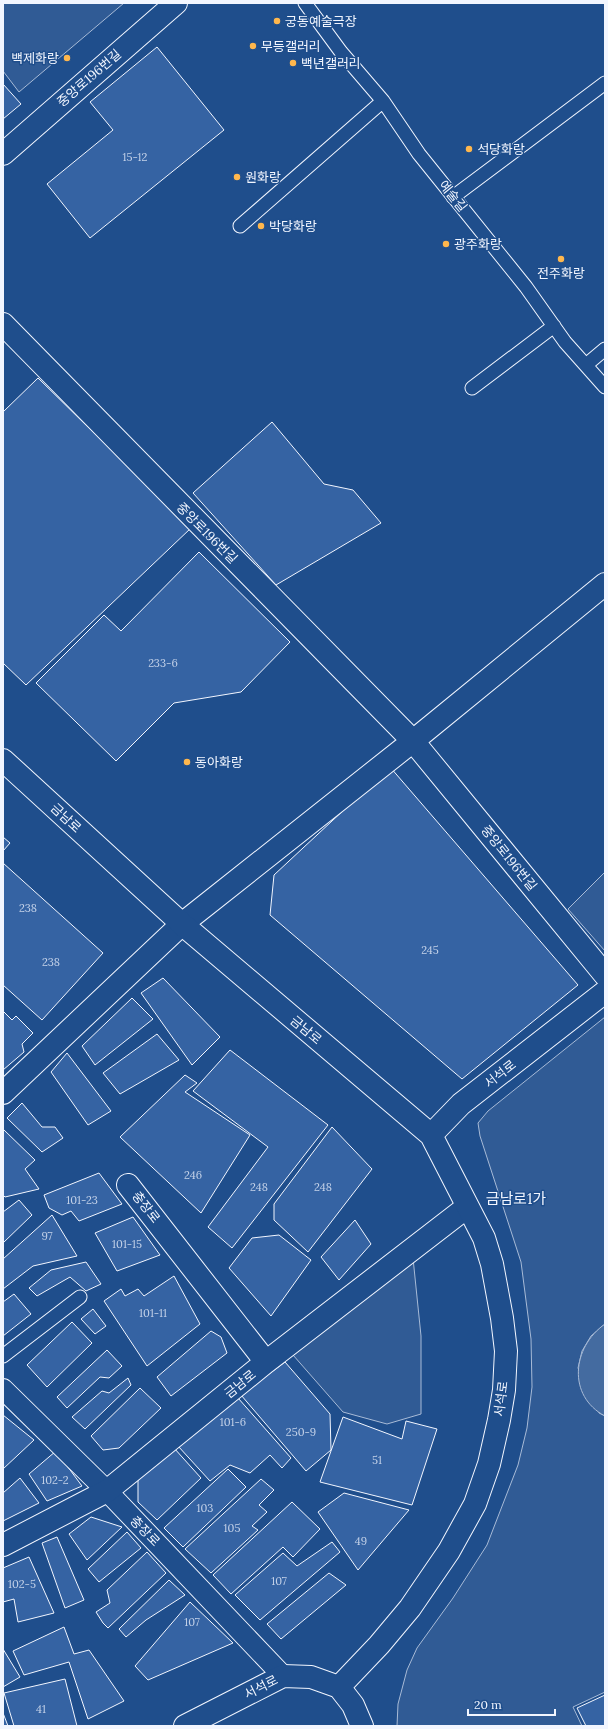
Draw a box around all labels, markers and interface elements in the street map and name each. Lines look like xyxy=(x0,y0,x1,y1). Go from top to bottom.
place label: 궁동예술극장 xyxy=(285,13,357,30)
marker: 궁동예술극장 xyxy=(272,16,282,26)
place label: 무등갤러리 xyxy=(261,38,321,55)
marker: 무등갤러리 xyxy=(248,41,258,51)
street label: 중앙로196번길 xyxy=(53,45,125,111)
place label: 백제화랑 xyxy=(11,50,59,67)
marker: 백제화랑 xyxy=(62,53,72,63)
place label: 백년갤러리 xyxy=(301,55,361,72)
marker: 백년갤러리 xyxy=(288,58,298,68)
place label: 석당화랑 xyxy=(477,141,525,158)
marker: 석당화랑 xyxy=(464,144,474,154)
house number: 15-12 xyxy=(122,150,148,164)
place label: 원화랑 xyxy=(245,169,281,186)
marker: 원화랑 xyxy=(232,172,242,182)
street label: 예술길 xyxy=(435,177,471,215)
place label: 박당화랑 xyxy=(269,218,317,235)
marker: 박당화랑 xyxy=(256,221,266,231)
place label: 광주화랑 xyxy=(454,236,502,253)
marker: 광주화랑 xyxy=(441,239,451,249)
marker: 전주화랑 xyxy=(556,254,566,264)
place label: 전주화랑 xyxy=(537,265,585,282)
street label: 중앙로196번길 xyxy=(173,499,241,567)
house number: 233-6 xyxy=(148,656,178,670)
place label: 동아화랑 xyxy=(195,754,243,771)
marker: 동아화랑 xyxy=(182,757,192,767)
street label: 금남로 xyxy=(47,800,85,836)
street label: 중앙로196번길 xyxy=(477,822,541,894)
house number: 238 xyxy=(19,901,37,915)
house number: 245 xyxy=(421,943,439,957)
house number: 238 xyxy=(42,955,60,969)
street label: 금남로 xyxy=(287,1012,325,1048)
street label: 서석로 xyxy=(481,1056,519,1092)
house number: 246 xyxy=(184,1168,202,1182)
house number: 248 xyxy=(250,1180,268,1194)
house number: 248 xyxy=(314,1180,332,1194)
street label: 충장로 xyxy=(128,1188,164,1226)
district label: 금남로1가 xyxy=(486,1189,547,1208)
house number: 101-23 xyxy=(66,1193,98,1207)
house number: 97 xyxy=(41,1229,53,1243)
house number: 101-15 xyxy=(112,1237,142,1251)
house number: 101-11 xyxy=(139,1306,167,1320)
street label: 금남로 xyxy=(221,1366,259,1402)
street label: 서석로 xyxy=(490,1380,512,1418)
house number: 101-6 xyxy=(220,1415,246,1429)
house number: 250-9 xyxy=(286,1425,316,1439)
house number: 51 xyxy=(372,1453,382,1467)
house number: 102-2 xyxy=(41,1473,69,1487)
house number: 103 xyxy=(197,1501,213,1515)
street label: 충장로 xyxy=(126,1512,164,1550)
house number: 105 xyxy=(224,1521,240,1535)
house number: 49 xyxy=(355,1534,367,1548)
house number: 107 xyxy=(271,1574,287,1588)
house number: 102-5 xyxy=(8,1577,36,1591)
house number: 107 xyxy=(184,1615,200,1629)
street label: 서석로 xyxy=(241,1671,281,1703)
scale bar xyxy=(468,1691,555,1717)
text: 20 m xyxy=(474,1697,502,1712)
house number: 41 xyxy=(36,1702,46,1716)

